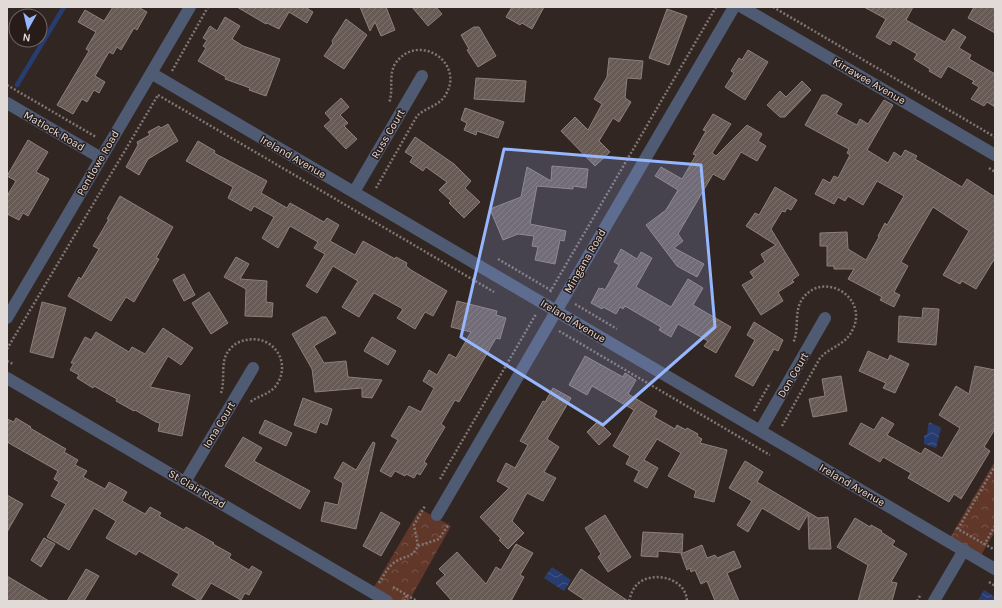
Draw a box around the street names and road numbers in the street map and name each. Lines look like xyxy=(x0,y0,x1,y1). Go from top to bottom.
street label: Kirrawee Avenue xyxy=(830,55,908,107)
street label: Russ Court xyxy=(369,107,407,161)
street label: Matlock Road xyxy=(21,108,87,154)
street label: Pentlowe Road xyxy=(74,128,122,198)
street label: Ireland Avenue xyxy=(258,133,329,181)
street label: Mingana Road xyxy=(561,227,609,295)
street label: Ireland Avenue xyxy=(538,296,608,346)
street label: Don Court xyxy=(775,350,811,400)
street label: Iona Court xyxy=(200,399,238,451)
street label: Ireland Avenue xyxy=(817,461,888,509)
street label: St Clair Road xyxy=(166,467,228,511)

